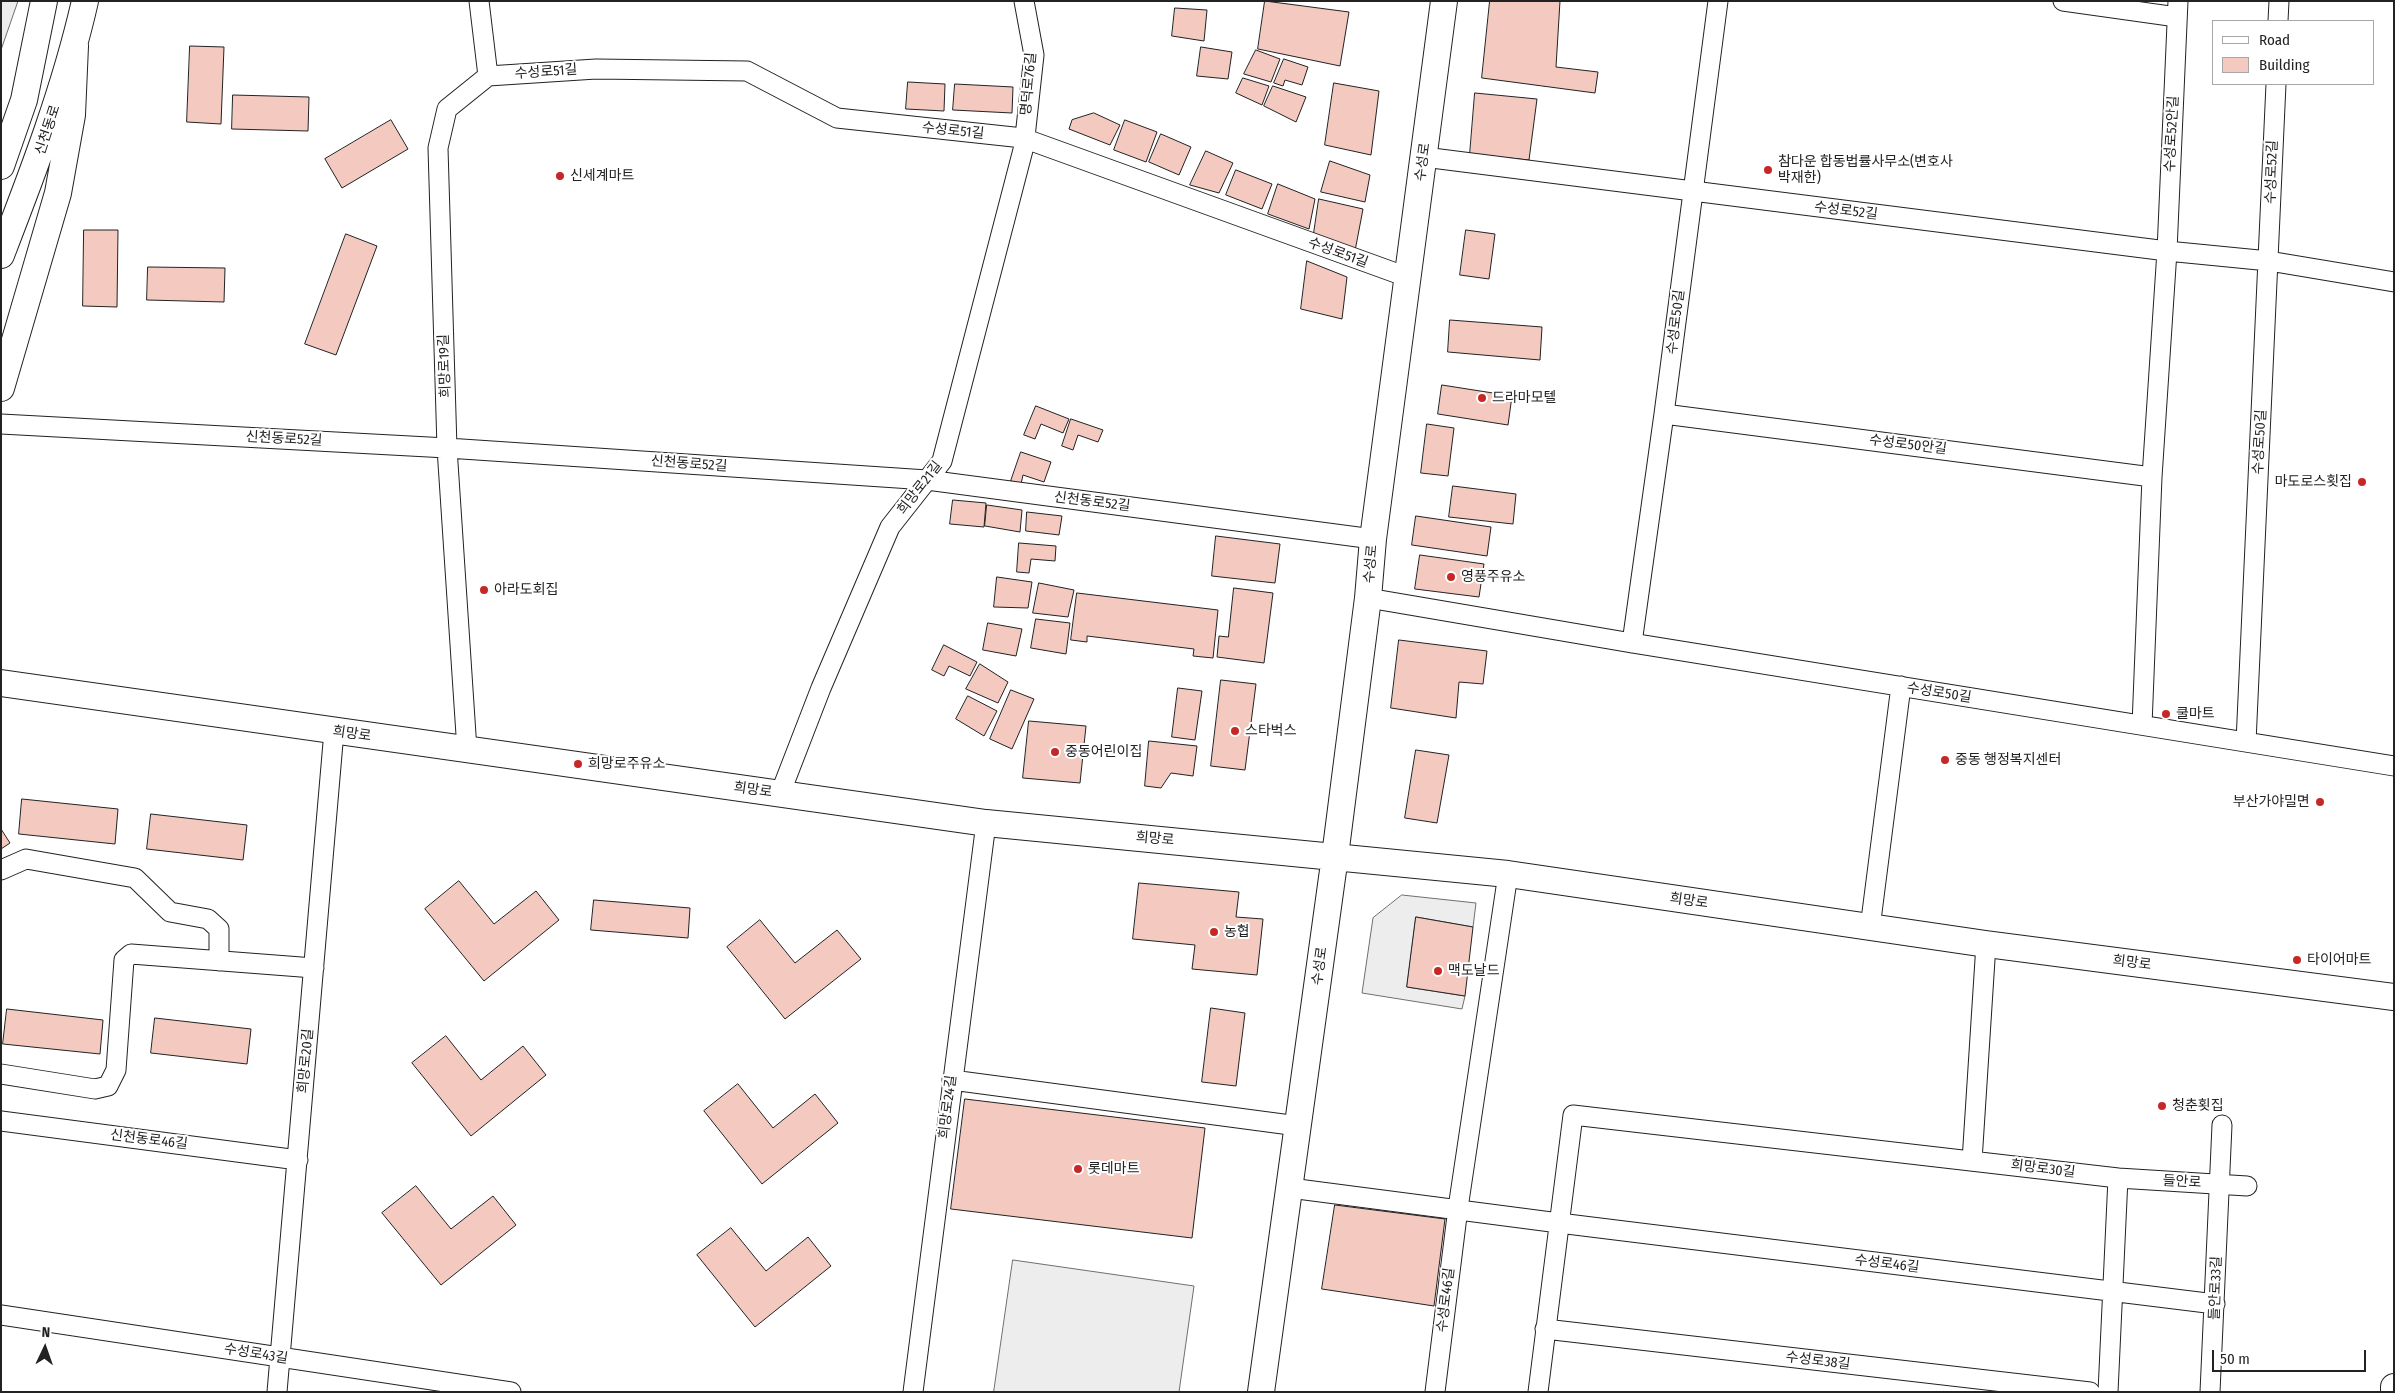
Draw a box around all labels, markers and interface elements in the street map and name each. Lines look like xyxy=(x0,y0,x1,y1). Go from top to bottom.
legend xyxy=(2212,20,2375,85)
text: Road xyxy=(2259,31,2290,49)
street label: 명덕로76길 xyxy=(1018,51,1040,117)
text: Building xyxy=(2259,56,2310,74)
street label: 수성로51길 xyxy=(514,61,578,83)
street label: 수성로52안길 xyxy=(2162,95,2182,173)
street label: 신천동로 xyxy=(32,103,64,157)
street label: 수성로51길 xyxy=(921,119,985,143)
street label: 수성로52길 xyxy=(2262,140,2282,204)
street label: 수성로 xyxy=(1412,142,1434,182)
place label: 참다운 합동법률사무소(변호사 박재한) xyxy=(1778,154,1953,186)
marker: 참다운 합동법률사무소(변호사 박재한) xyxy=(1762,164,1774,176)
place label: 신세계마트 xyxy=(570,168,634,184)
marker: 신세계마트 xyxy=(554,170,566,182)
street label: 수성로52길 xyxy=(1813,199,1879,223)
street label: 수성로51길 xyxy=(1306,234,1370,272)
street label: 수성로50길 xyxy=(1664,289,1688,355)
street label: 희망로19길 xyxy=(435,334,455,398)
place label: 드라마모텔 xyxy=(1492,390,1556,406)
marker: 드라마모텔 xyxy=(1476,392,1488,404)
street label: 수성로50길 xyxy=(2250,409,2270,475)
street label: 신천동로52길 xyxy=(245,429,323,449)
street label: 수성로50안길 xyxy=(1868,432,1948,458)
street label: 신천동로52길 xyxy=(650,453,728,475)
street label: 희망로21길 xyxy=(894,458,946,518)
place label: 마도로스횟집 xyxy=(2275,474,2352,490)
marker: 마도로스횟집 xyxy=(2356,476,2368,488)
street label: 신천동로52길 xyxy=(1053,489,1131,515)
street label: 수성로 xyxy=(1361,544,1381,584)
place label: 영풍주유소 xyxy=(1461,569,1525,585)
marker: 영풍주유소 xyxy=(1445,571,1457,583)
place label: 아라도회집 xyxy=(494,582,558,598)
marker: 아라도회집 xyxy=(478,584,490,596)
street label: 수성로50길 xyxy=(1905,680,1973,706)
place label: 쿨마트 xyxy=(2176,706,2215,722)
marker: 쿨마트 xyxy=(2160,708,2172,720)
street label: 희망로 xyxy=(332,723,372,745)
place label: 스타벅스 xyxy=(1245,723,1297,739)
marker: 스타벅스 xyxy=(1229,725,1241,737)
place label: 중동어린이집 xyxy=(1065,744,1142,760)
marker: 중동어린이집 xyxy=(1049,746,1061,758)
place label: 중동 행정복지센터 xyxy=(1955,752,2061,768)
marker: 중동 행정복지센터 xyxy=(1939,754,1951,766)
place label: 희망로주유소 xyxy=(588,756,665,772)
marker: 희망로주유소 xyxy=(572,758,584,770)
street label: 희망로 xyxy=(733,779,773,801)
place label: 부산가야밀면 xyxy=(2233,794,2310,810)
marker: 부산가야밀면 xyxy=(2314,796,2326,808)
street label: 희망로 xyxy=(1135,829,1175,849)
street label: 희망로 xyxy=(1669,890,1709,912)
place label: 농협 xyxy=(1224,924,1250,940)
marker: 농협 xyxy=(1208,926,1220,938)
street label: 수성로 xyxy=(1309,946,1331,986)
street label: 희망로 xyxy=(2112,952,2152,974)
place label: 타이어마트 xyxy=(2307,952,2371,968)
marker: 타이어마트 xyxy=(2291,954,2303,966)
place label: 맥도날드 xyxy=(1448,963,1500,979)
marker: 맥도날드 xyxy=(1432,965,1444,977)
street label: 희망로20길 xyxy=(295,1028,317,1094)
street label: 희망로24길 xyxy=(936,1074,960,1140)
place label: 청춘횟집 xyxy=(2172,1098,2224,1114)
marker: 청춘횟집 xyxy=(2156,1100,2168,1112)
street label: 신천동로46길 xyxy=(109,1127,189,1153)
street label: 희망로30길 xyxy=(2010,1157,2076,1181)
place label: 롯데마트 xyxy=(1088,1161,1140,1177)
marker: 롯데마트 xyxy=(1072,1163,1084,1175)
street label: 들안로 xyxy=(2162,1173,2202,1191)
street label: 수성로46길 xyxy=(1854,1252,1920,1276)
street label: 들안로33길 xyxy=(2206,1256,2226,1320)
street label: 수성로46길 xyxy=(1434,1267,1458,1333)
north arrow xyxy=(20,1323,70,1373)
text: N xyxy=(41,1324,50,1341)
scale bar xyxy=(2215,1340,2369,1372)
street label: 수성로43길 xyxy=(223,1341,289,1367)
street label: 수성로38길 xyxy=(1785,1349,1851,1373)
text: 50 m xyxy=(2220,1350,2250,1368)

